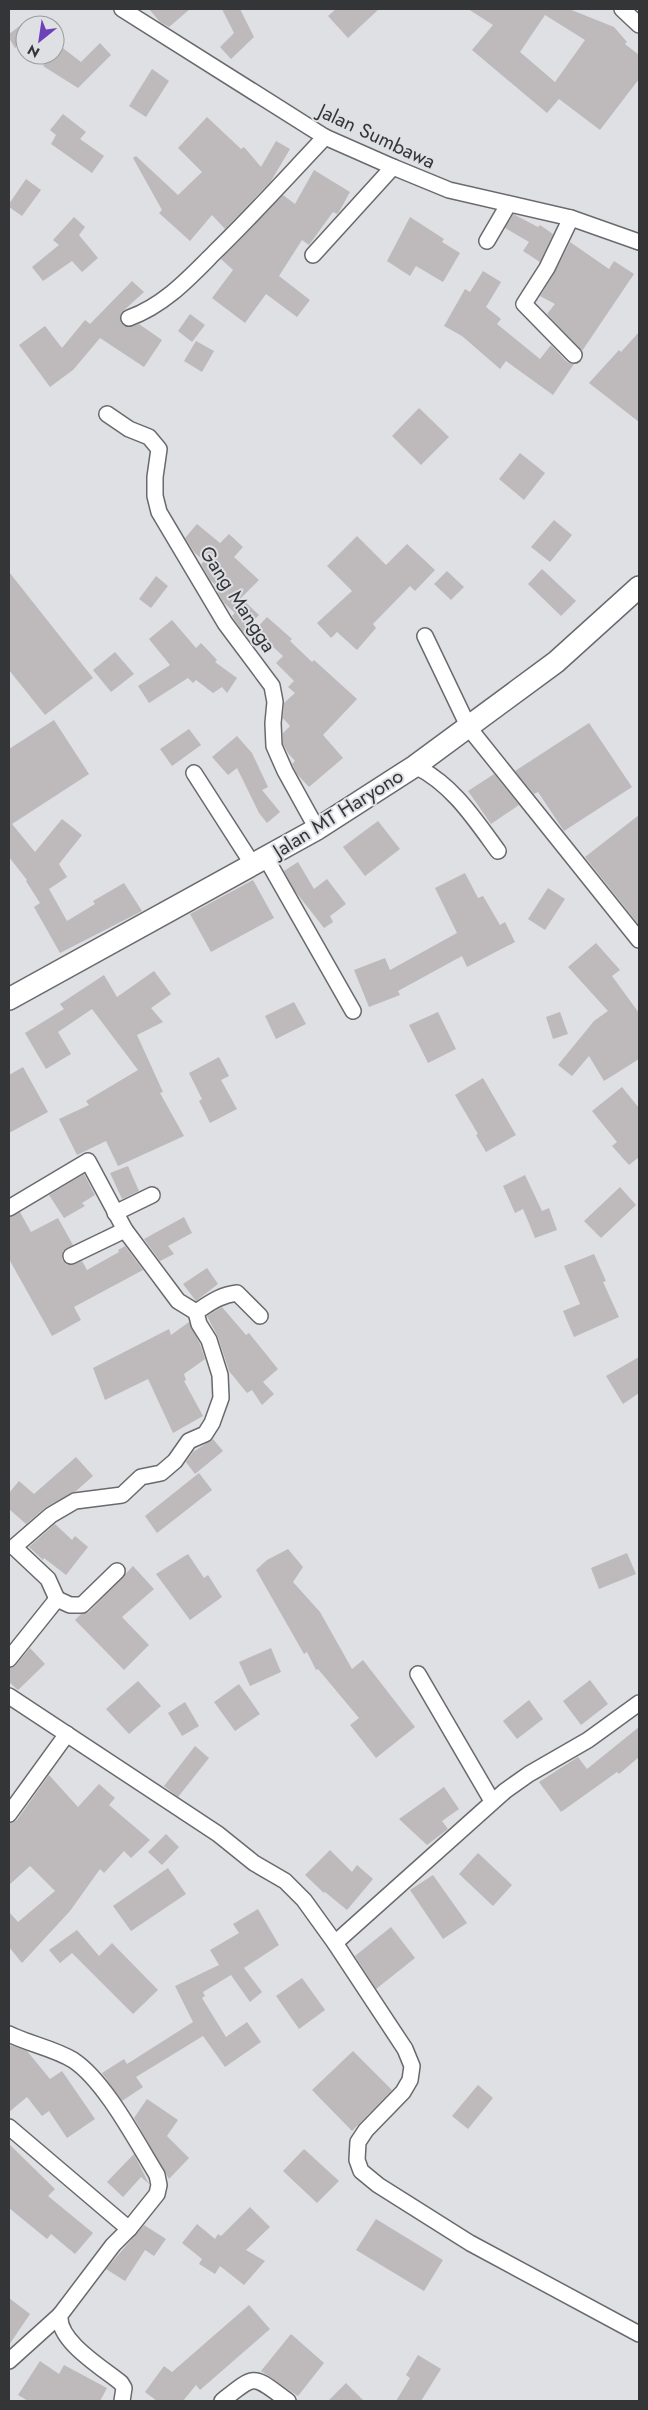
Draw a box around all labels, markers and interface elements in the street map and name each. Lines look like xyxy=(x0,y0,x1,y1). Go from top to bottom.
north arrow xyxy=(15,15,65,65)
text: N xyxy=(24,40,43,63)
street label: Jalan Sumbawa xyxy=(311,95,440,176)
street label: Gang Mangga xyxy=(192,540,283,658)
street label: Jalan MT Haryono xyxy=(265,762,409,867)

